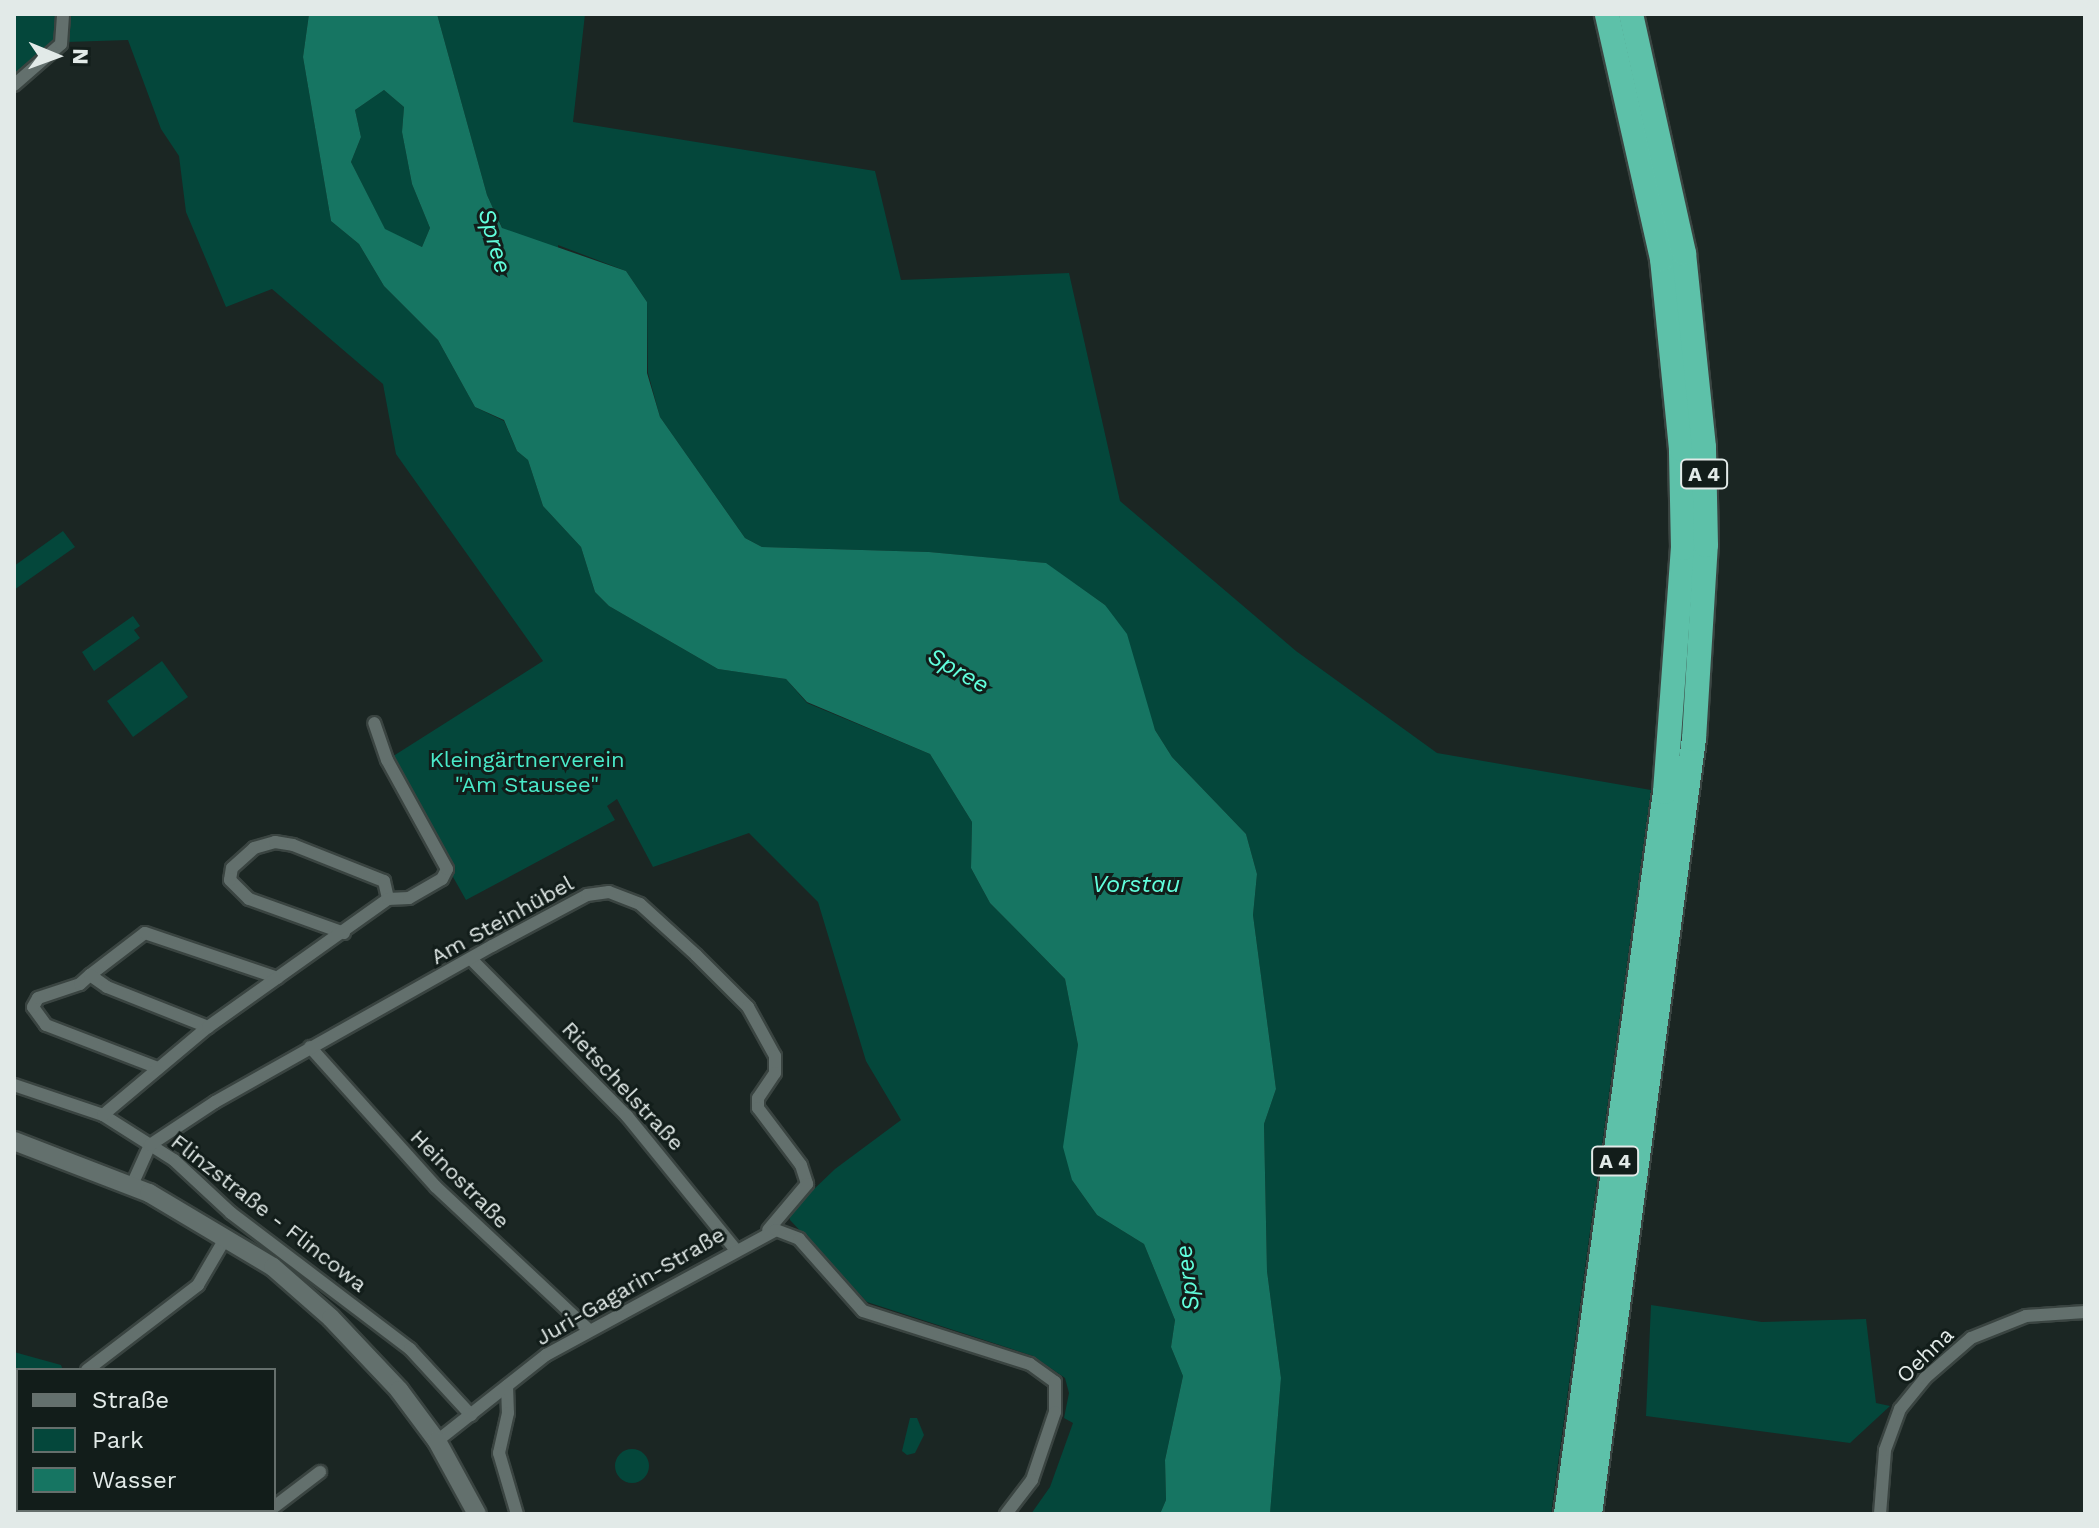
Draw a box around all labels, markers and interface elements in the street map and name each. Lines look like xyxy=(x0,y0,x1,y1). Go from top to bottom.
north arrow xyxy=(16,16,96,96)
text: N xyxy=(68,48,93,65)
water label: Spree xyxy=(471,205,517,277)
road number: A 4 xyxy=(1678,458,1730,490)
water label: Spree xyxy=(922,642,994,700)
park label: Kleingärtnerverein "Am Stausee" xyxy=(429,746,625,798)
street label: Am Steinhübel xyxy=(426,870,578,970)
water label: Vorstau xyxy=(1092,871,1180,899)
street label: Rietschelstraße xyxy=(556,1016,690,1156)
street label: Heinostraße xyxy=(405,1124,515,1234)
street label: Flinzstraße - Flincowa xyxy=(166,1128,372,1298)
road number: A 4 xyxy=(1589,1145,1641,1177)
street label: Juri-Gagarin-Straße xyxy=(531,1221,729,1351)
water label: Spree xyxy=(1170,1243,1206,1313)
street label: Oehna xyxy=(1891,1322,1959,1388)
legend xyxy=(16,1368,276,1512)
text: Straße xyxy=(92,1386,169,1414)
text: Park xyxy=(92,1426,144,1454)
text: Wasser xyxy=(92,1466,177,1494)

